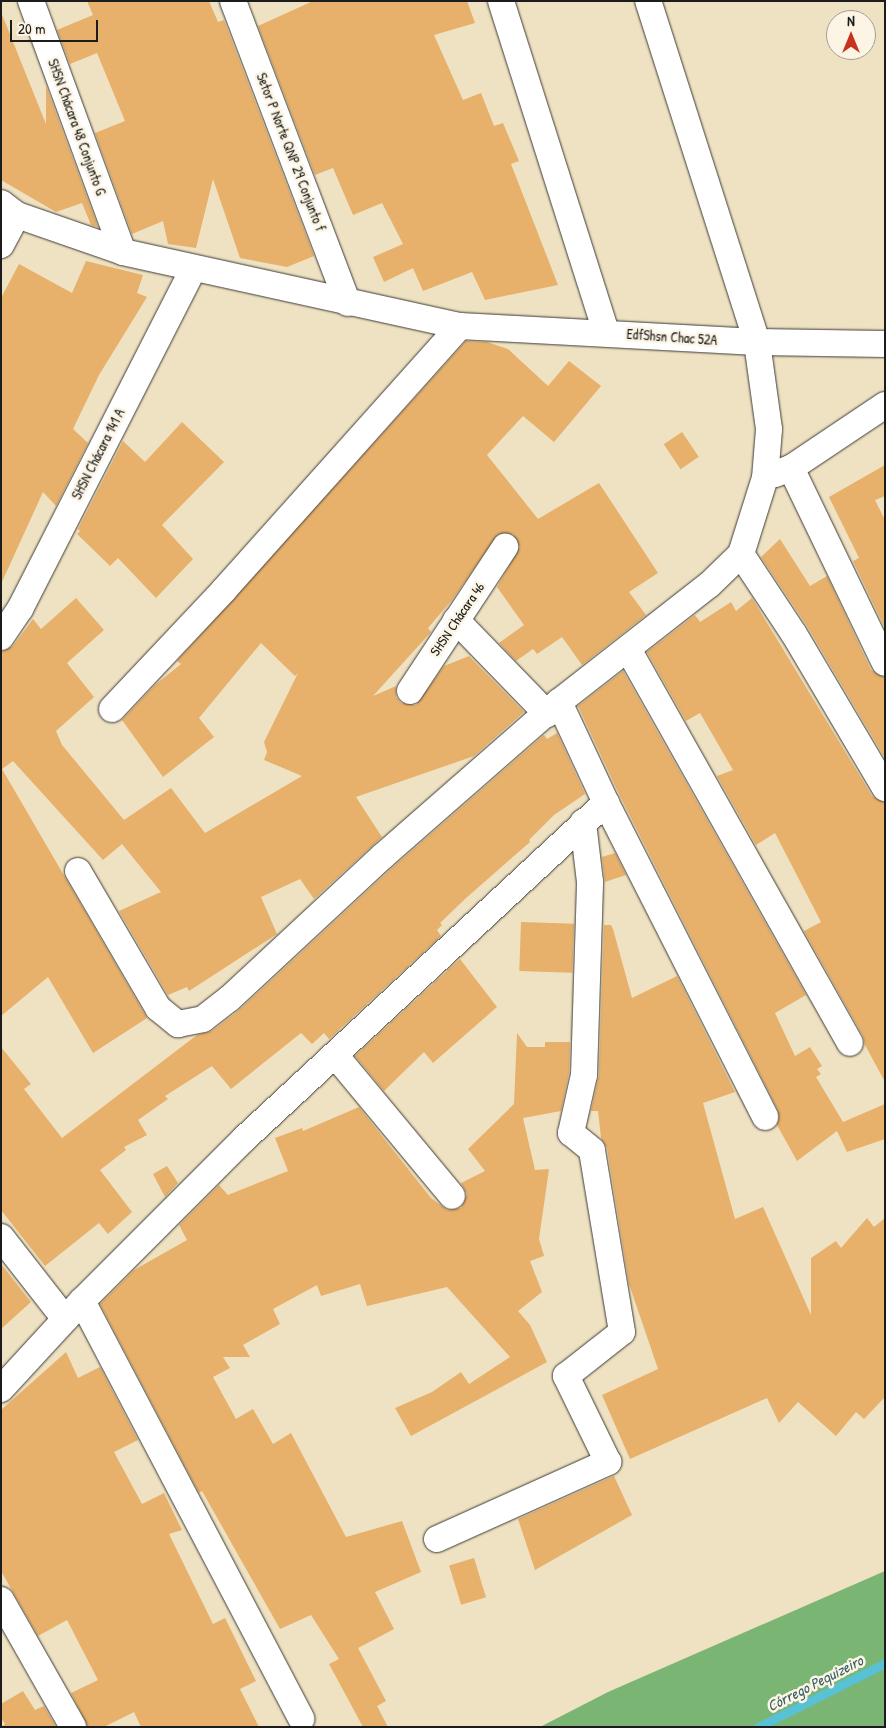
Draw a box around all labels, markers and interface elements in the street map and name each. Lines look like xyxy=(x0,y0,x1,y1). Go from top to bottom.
scale bar xyxy=(12,10,100,42)
north arrow xyxy=(826,10,876,60)
text: N xyxy=(847,11,855,30)
text: 20 m xyxy=(18,18,45,39)
street label: SHSN Chácara 48 Conjunto G xyxy=(44,57,110,197)
street label: Setor P Norte QNP 29 Conjunto f xyxy=(253,70,329,234)
street label: EdfShsn Chac 52A xyxy=(626,325,718,349)
street label: SHSN Chácara 141 A xyxy=(68,406,128,502)
street label: SHSN Chácara 46 xyxy=(426,579,488,659)
water label: Córrego Pequizeiro xyxy=(764,1651,866,1715)

